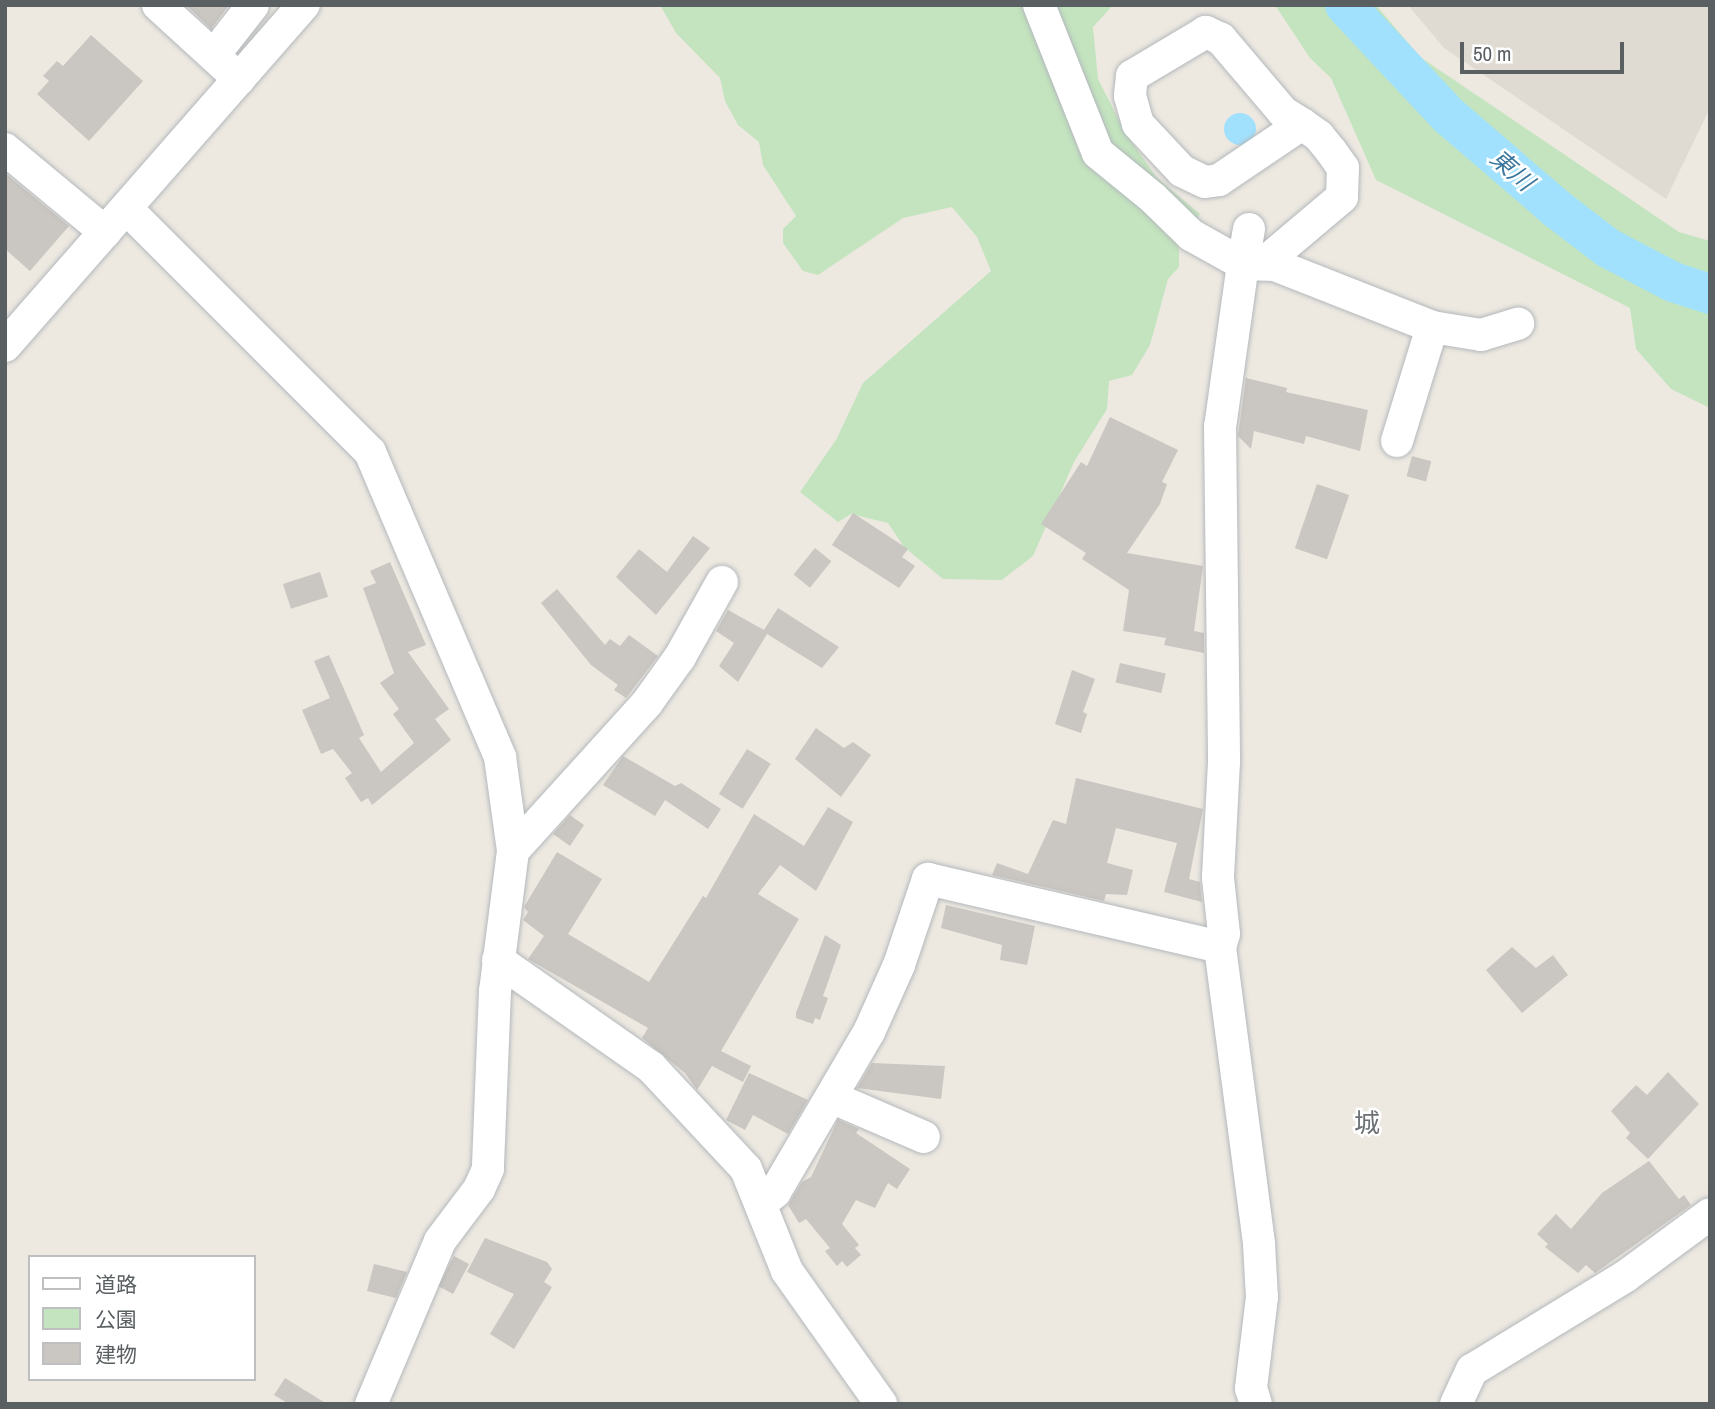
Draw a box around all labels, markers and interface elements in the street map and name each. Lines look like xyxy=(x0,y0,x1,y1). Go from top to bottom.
scale bar xyxy=(1463,28,1628,72)
text: 50 m xyxy=(1473,39,1511,68)
water label: 東川 xyxy=(1484,143,1540,197)
district label: 城 xyxy=(1354,1107,1380,1139)
legend xyxy=(28,1255,256,1381)
text: 道路 xyxy=(95,1270,137,1299)
text: 公園 xyxy=(95,1305,137,1334)
text: 建物 xyxy=(95,1340,137,1369)

